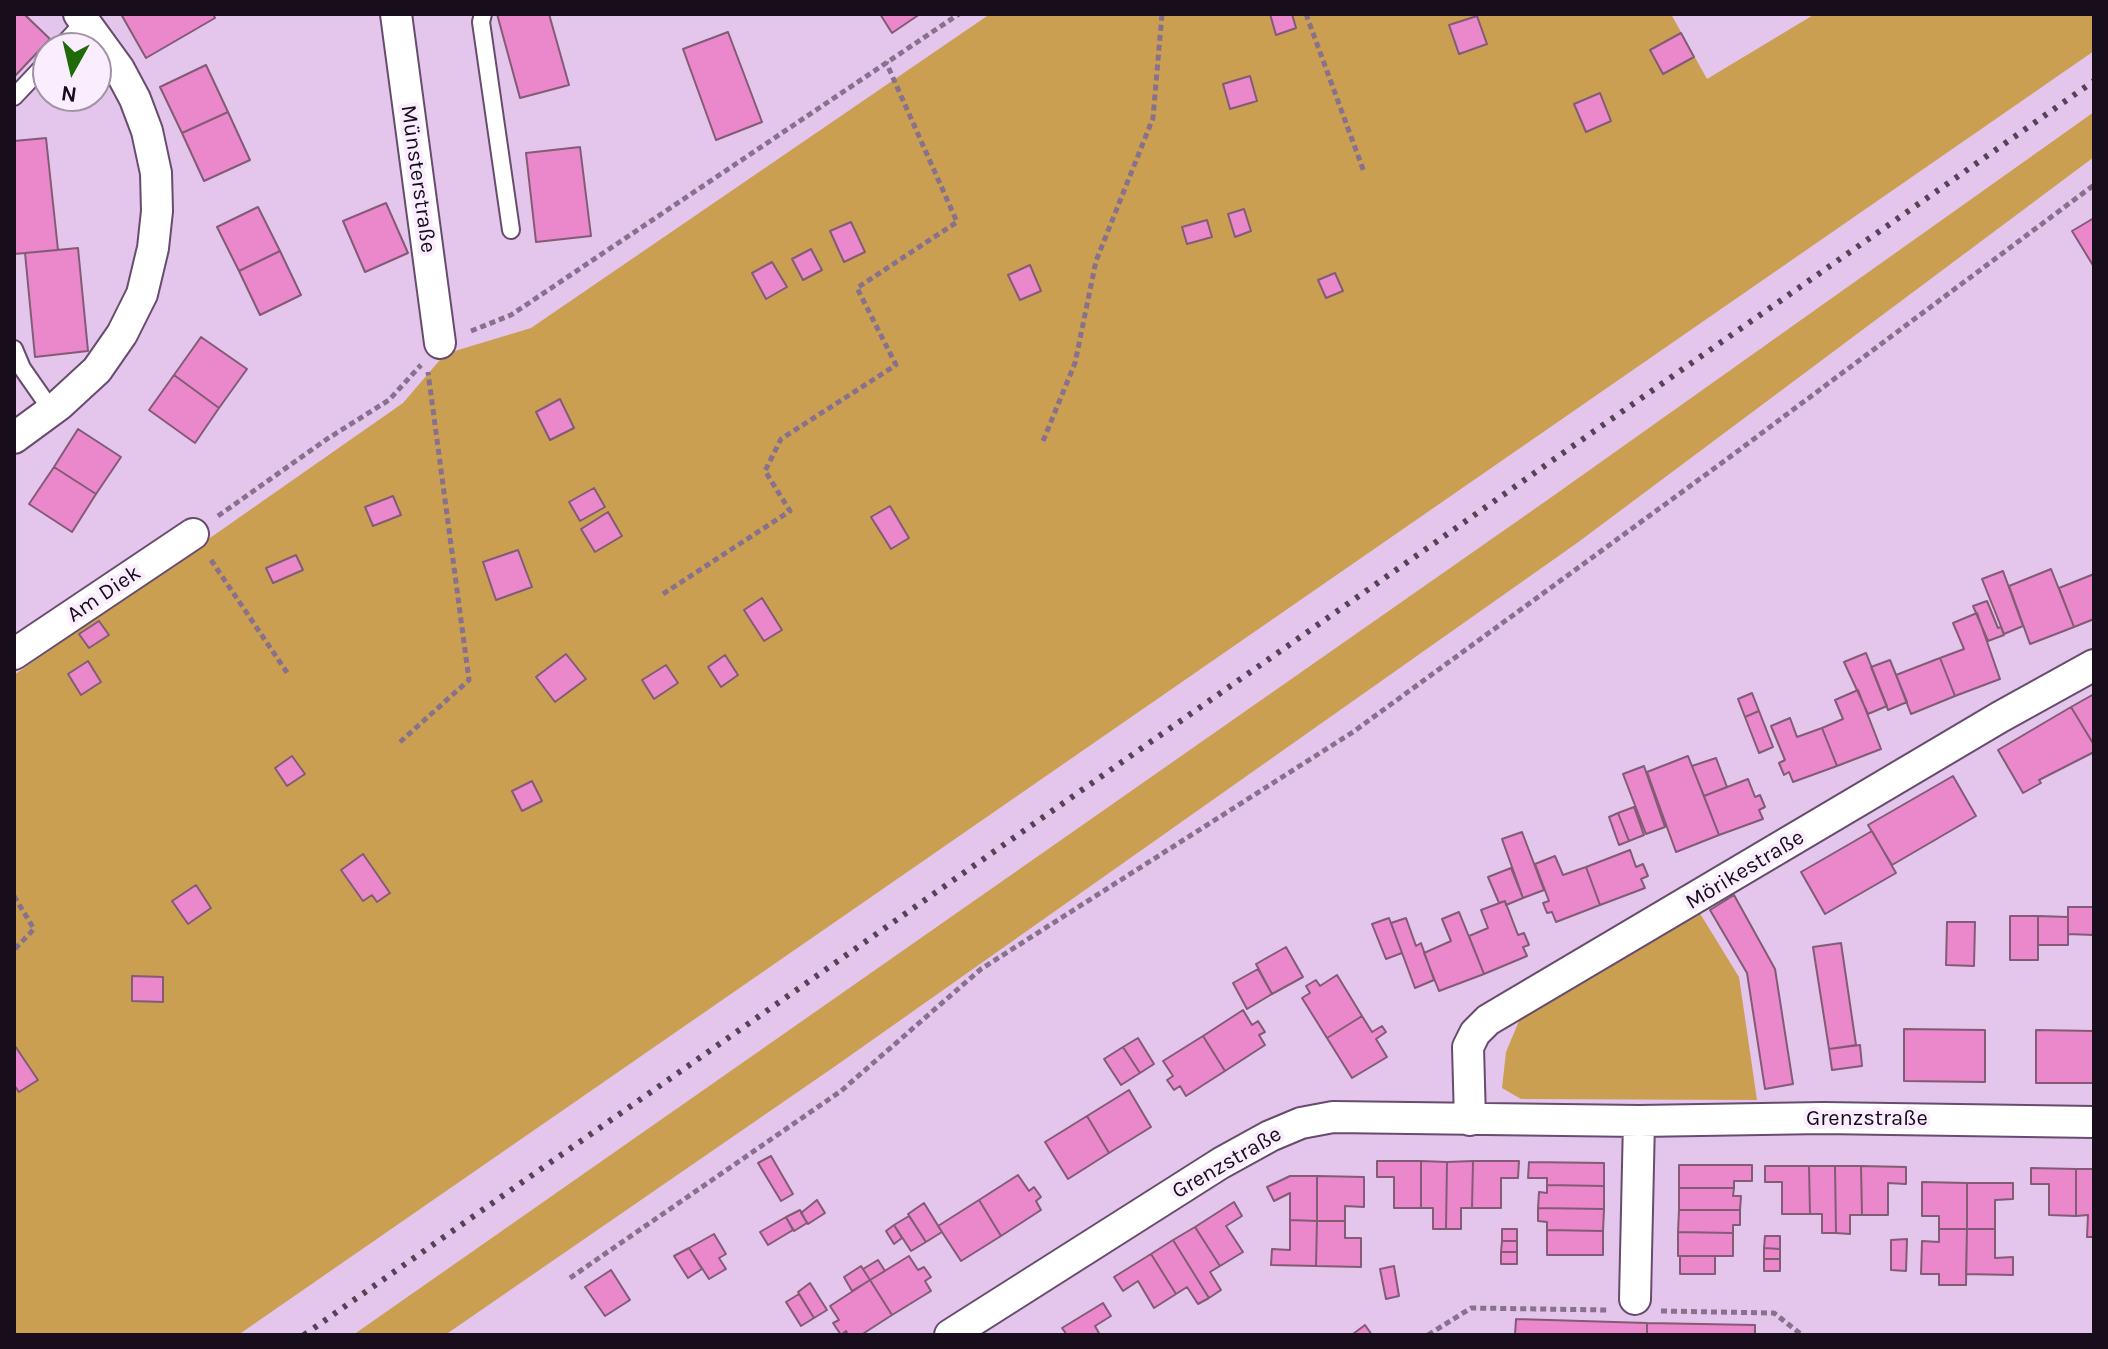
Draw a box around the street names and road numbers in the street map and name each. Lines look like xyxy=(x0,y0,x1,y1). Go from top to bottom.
street label: Münsterstraße xyxy=(395,103,441,255)
street label: Am Diek xyxy=(62,560,146,628)
street label: Mörikestraße xyxy=(1681,824,1809,916)
street label: Grenzstraße xyxy=(1806,1106,1928,1132)
street label: Grenzstraße xyxy=(1168,1121,1286,1205)

